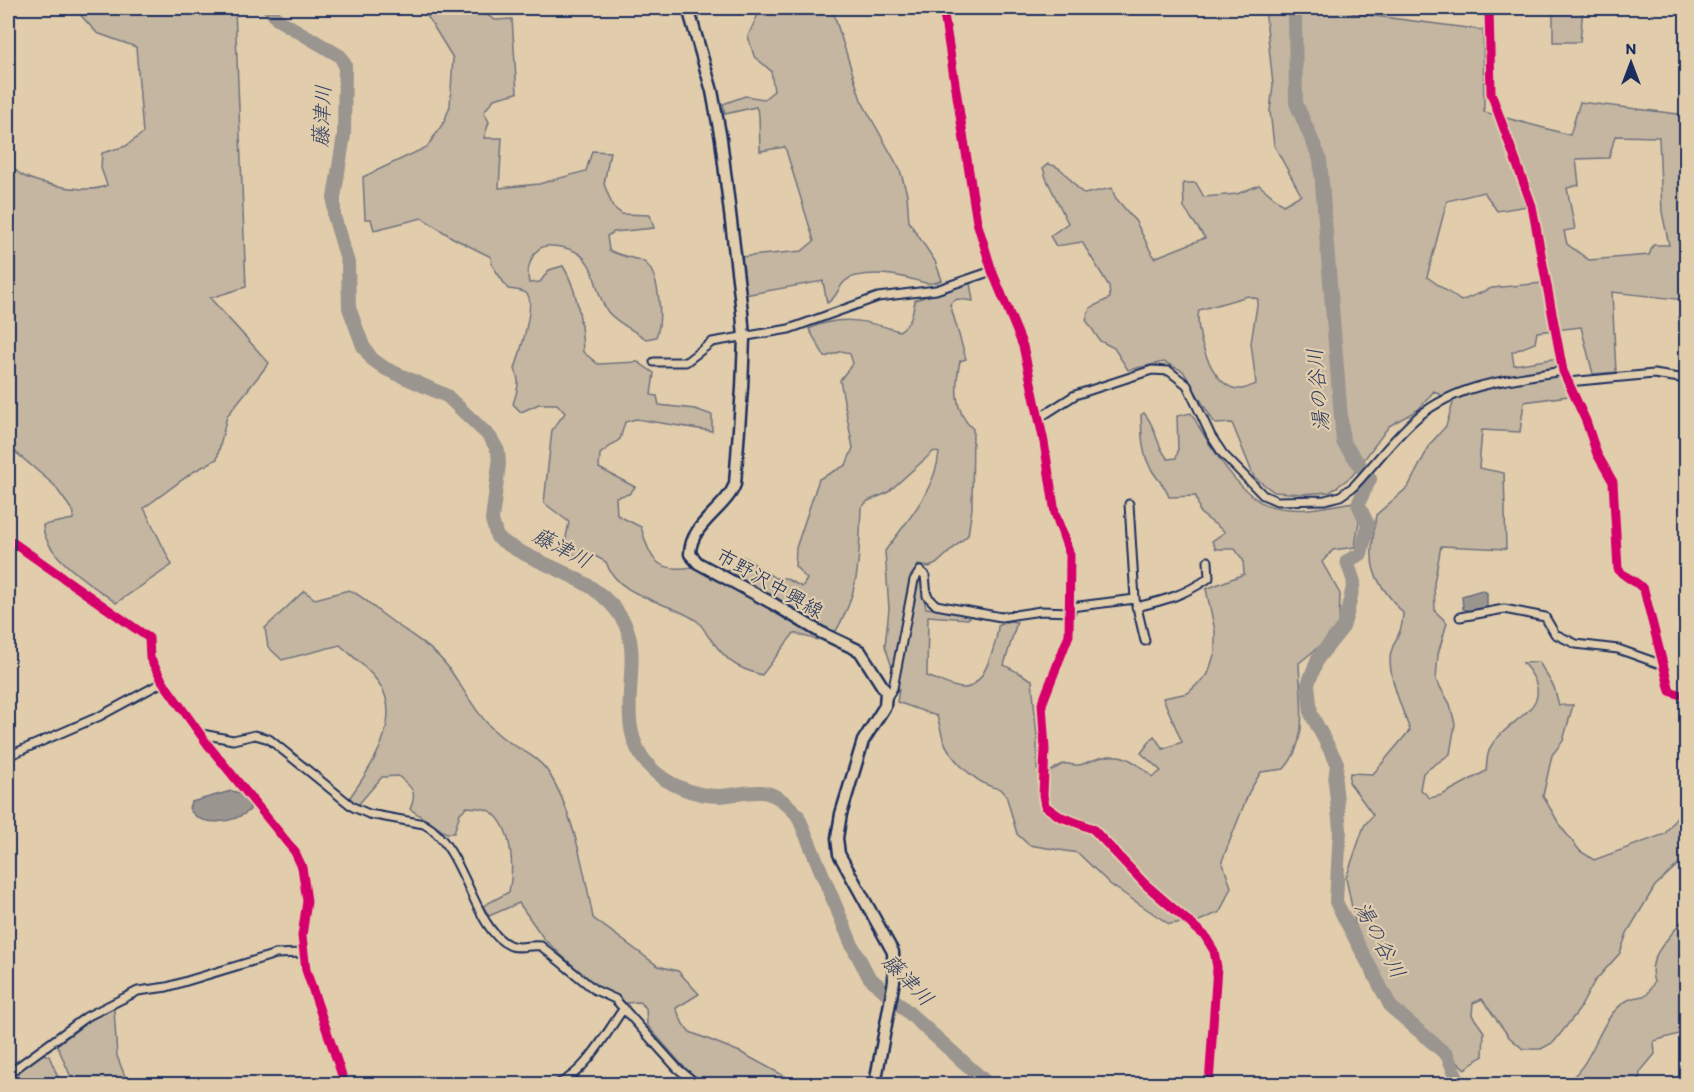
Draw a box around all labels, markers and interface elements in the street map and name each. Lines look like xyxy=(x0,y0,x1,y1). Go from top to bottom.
north arrow xyxy=(1601,33,1661,93)
text: N xyxy=(1626,39,1636,58)
water label: 藤津川 xyxy=(307,84,336,148)
water label: 湯の谷川 xyxy=(1301,347,1334,433)
water label: 藤津川 xyxy=(529,522,596,573)
street label: 市野沢中興線 xyxy=(712,543,828,623)
water label: 湯の谷川 xyxy=(1350,897,1411,983)
water label: 藤津川 xyxy=(877,948,939,1011)

